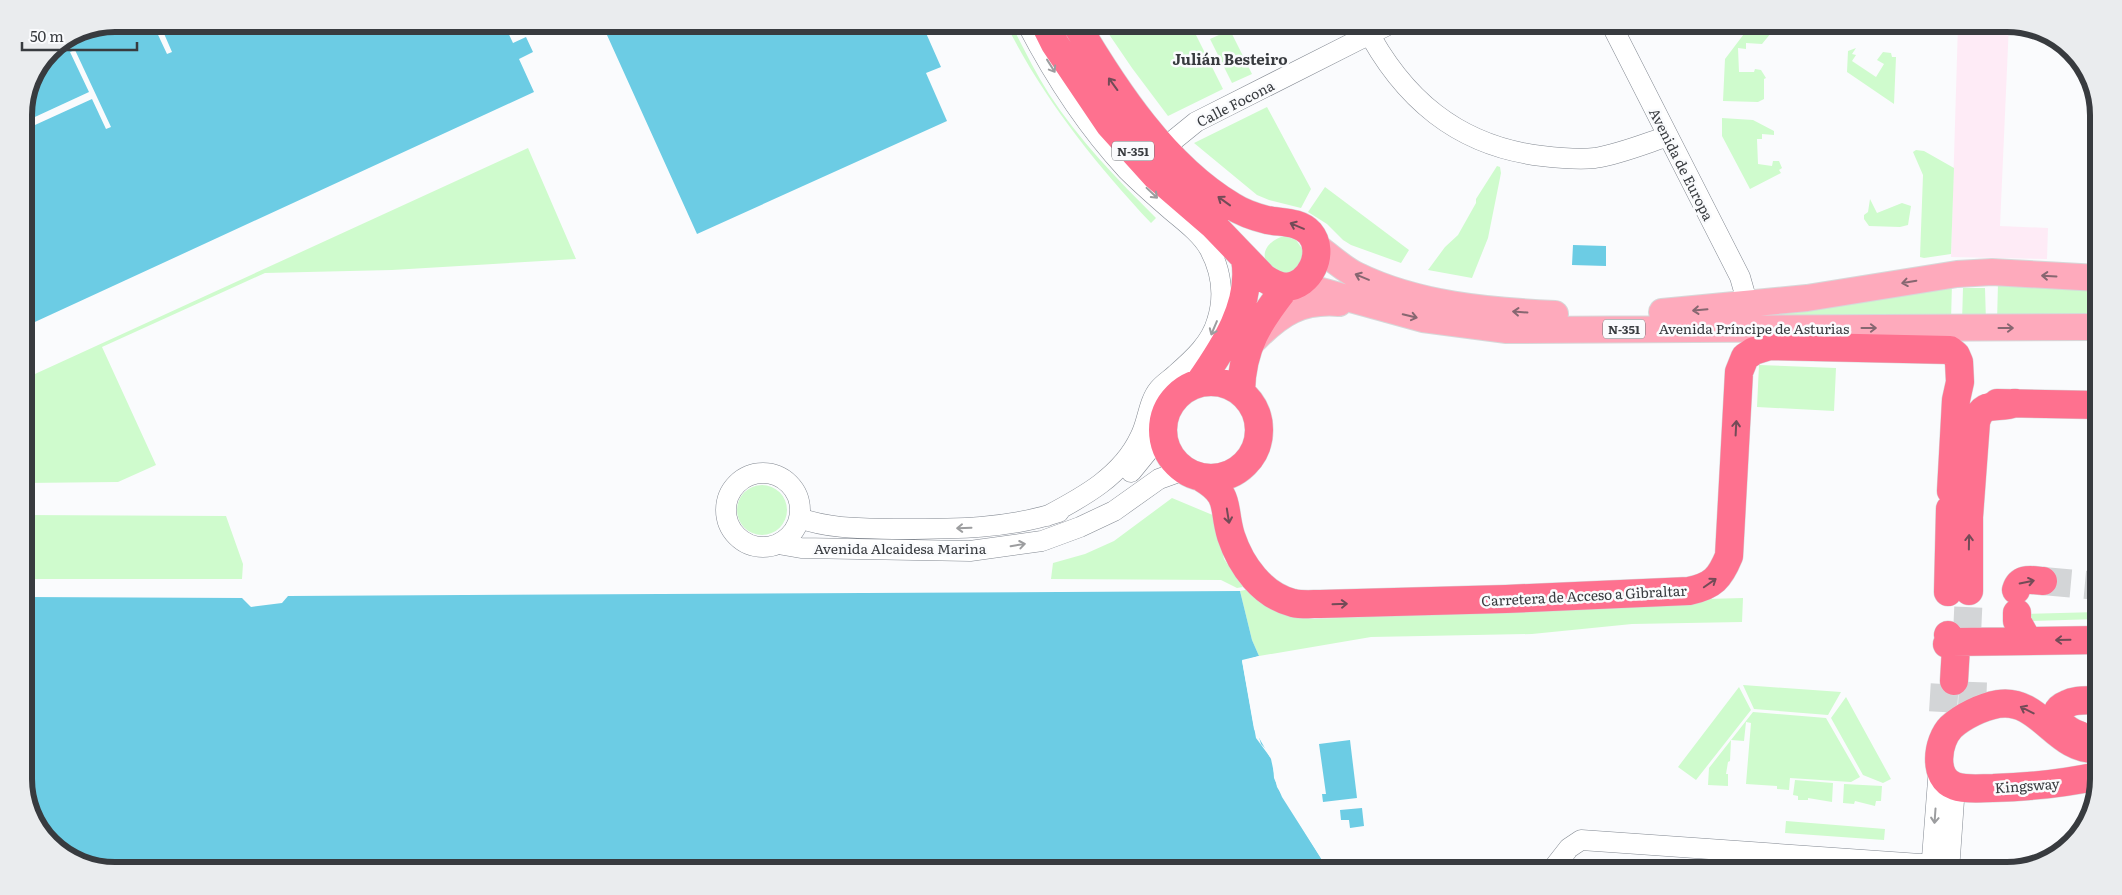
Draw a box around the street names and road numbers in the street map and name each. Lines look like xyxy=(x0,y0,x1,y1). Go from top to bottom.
street label: Calle Focona xyxy=(1193,75,1278,131)
street label: Avenida de Europa xyxy=(1645,104,1719,224)
road number: N-351 xyxy=(1112,142,1154,160)
street label: Avenida Príncipe de Asturias xyxy=(1659,318,1849,338)
road number: N-351 xyxy=(1603,320,1645,338)
street label: Avenida Alcaidesa Marina xyxy=(814,538,987,558)
street label: Carretera de Acceso a Gibraltar xyxy=(1481,580,1688,610)
street label: Kingsway xyxy=(1994,773,2061,797)

